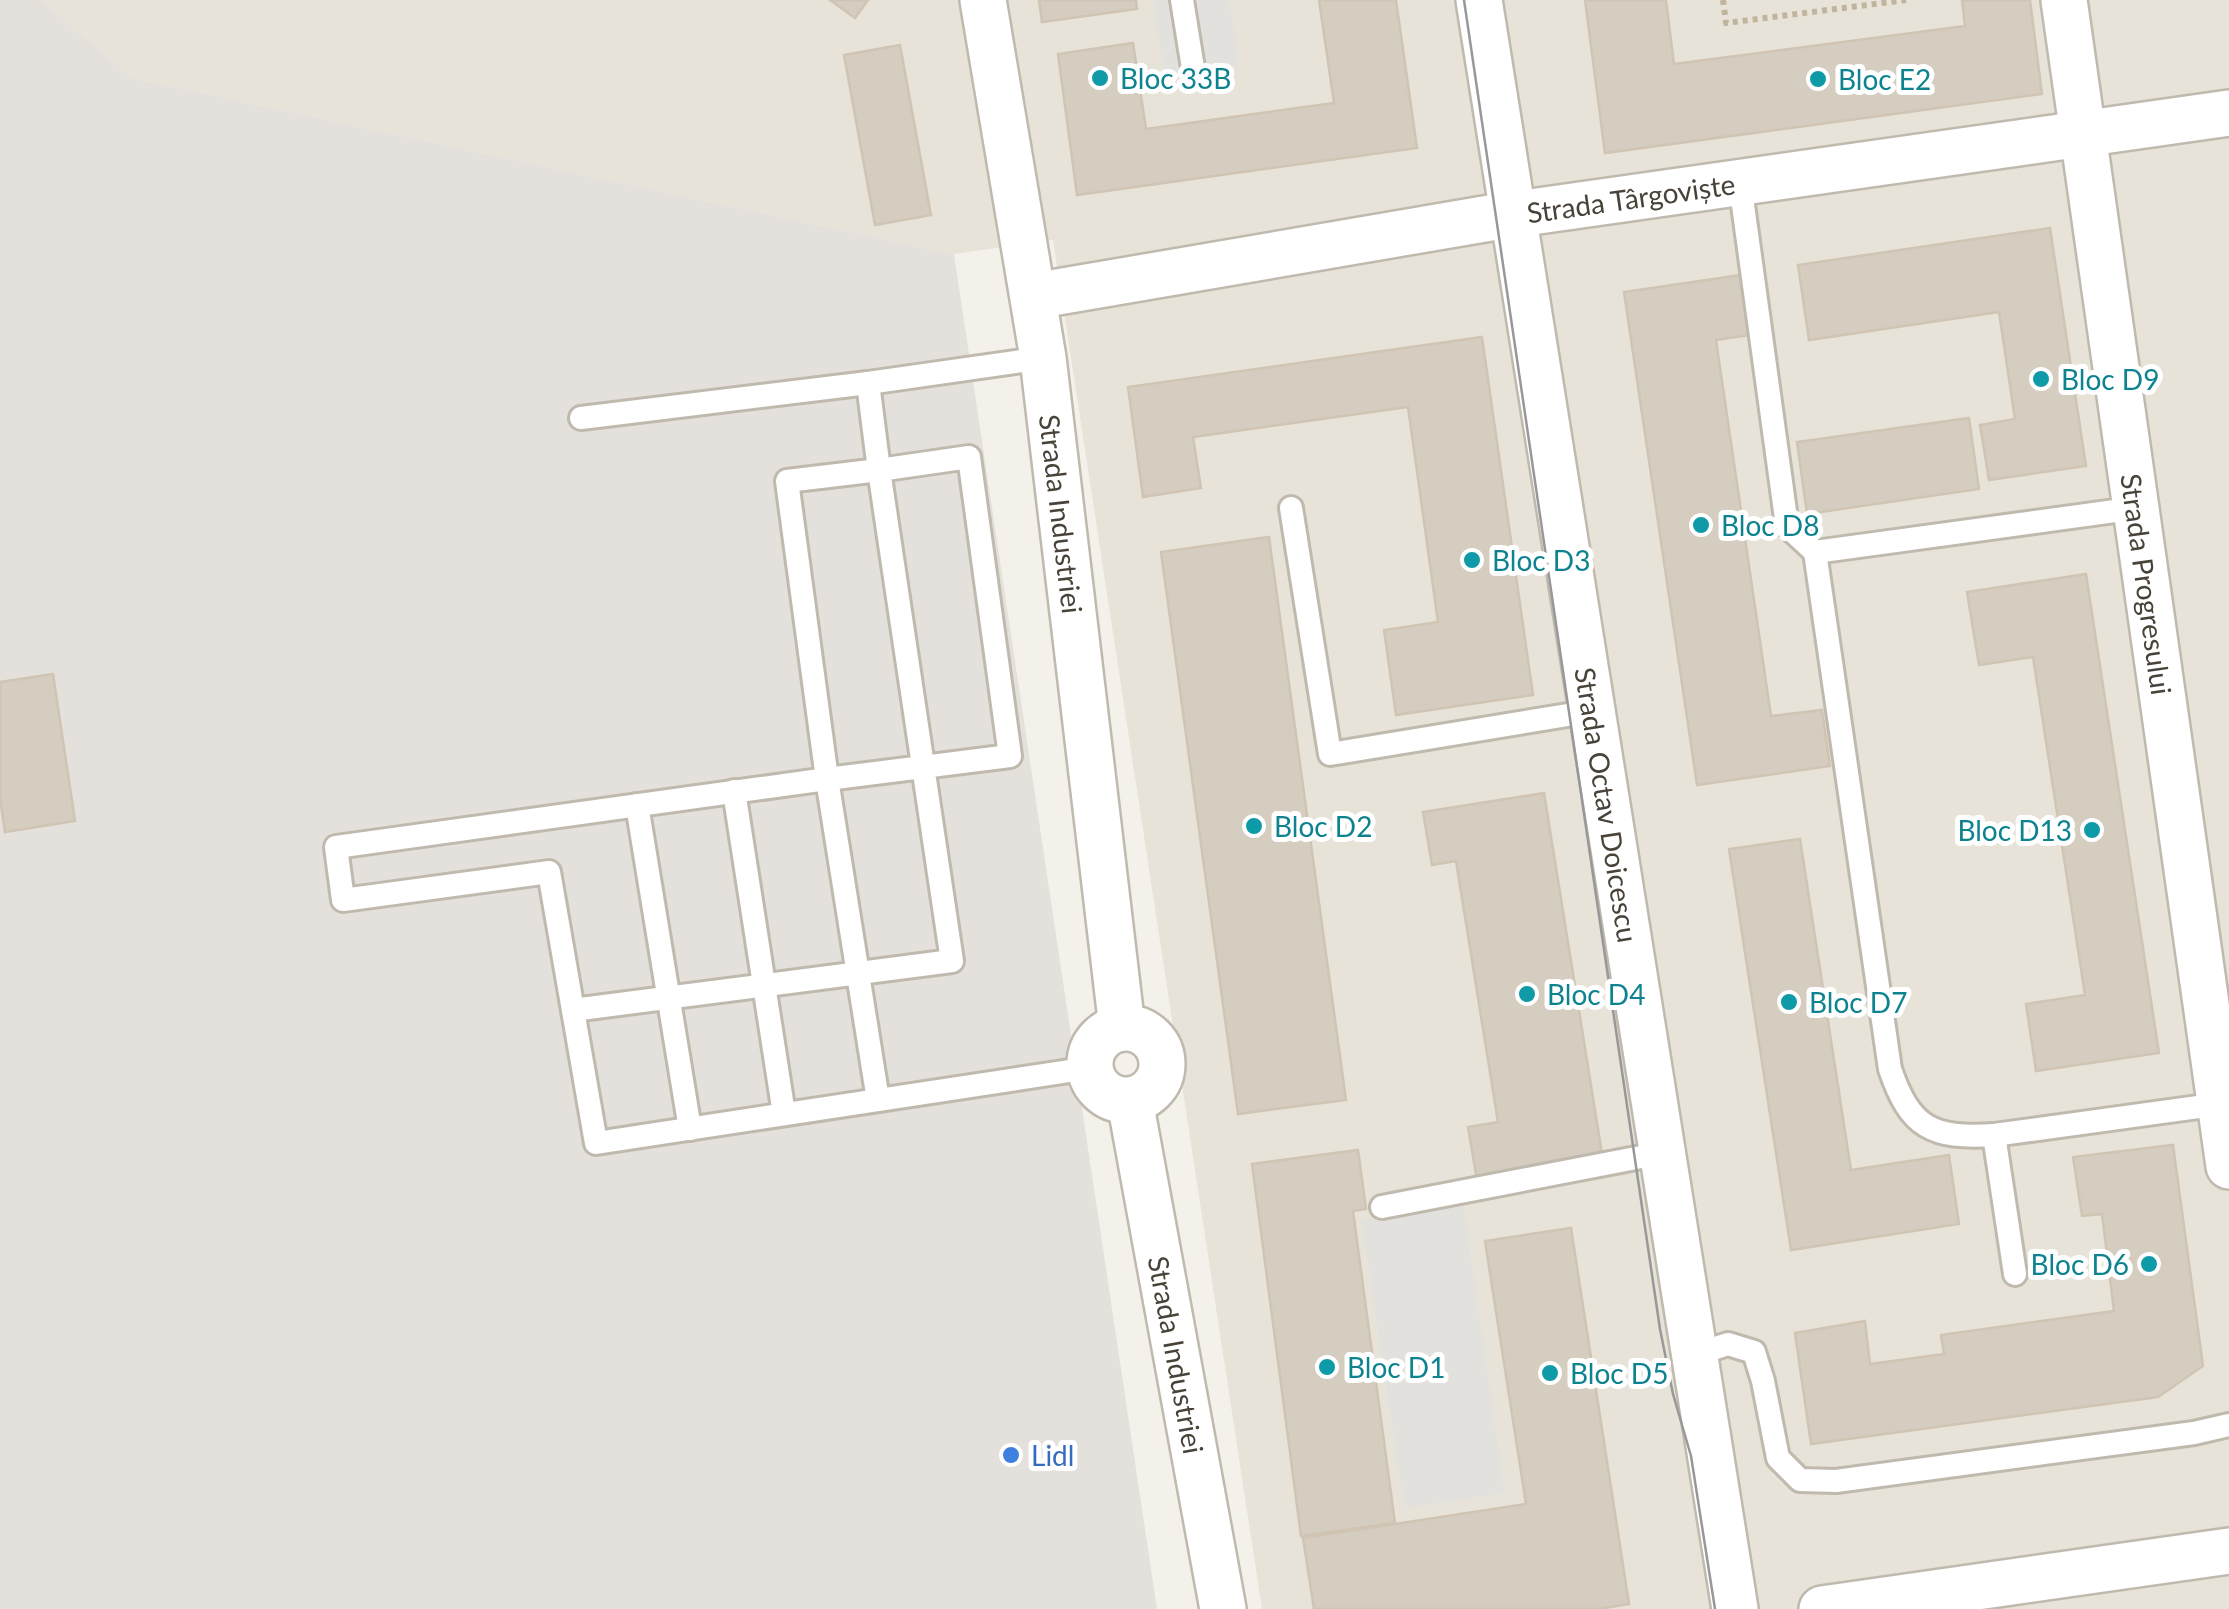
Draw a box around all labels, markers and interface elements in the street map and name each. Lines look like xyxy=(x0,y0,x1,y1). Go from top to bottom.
place label: Bloc 33B xyxy=(1120,61,1231,95)
place label: Bloc E2 xyxy=(1838,62,1931,96)
marker: Bloc 33B xyxy=(1089,67,1111,89)
marker: Bloc E2 xyxy=(1807,68,1829,90)
street label: Strada Târgoviște xyxy=(1525,166,1737,229)
place label: Bloc D9 xyxy=(2061,362,2159,396)
marker: Bloc D9 xyxy=(2030,368,2052,390)
street label: Strada Industriei xyxy=(1033,412,1090,615)
street label: Strada Progresului xyxy=(2114,471,2179,697)
place label: Bloc D8 xyxy=(1721,508,1819,542)
marker: Bloc D8 xyxy=(1690,514,1712,536)
place label: Bloc D3 xyxy=(1492,543,1590,577)
marker: Bloc D3 xyxy=(1461,549,1483,571)
street label: Strada Octav Doicescu xyxy=(1568,665,1646,945)
place label: Bloc D2 xyxy=(1274,809,1372,843)
place label: Bloc D13 xyxy=(1957,813,2072,847)
marker: Bloc D2 xyxy=(1243,815,1265,837)
marker: Bloc D13 xyxy=(2081,819,2103,841)
place label: Bloc D4 xyxy=(1547,977,1645,1011)
marker: Bloc D4 xyxy=(1516,983,1538,1005)
place label: Bloc D7 xyxy=(1809,985,1907,1019)
marker: Bloc D7 xyxy=(1778,991,1800,1013)
place label: Bloc D6 xyxy=(2031,1247,2129,1281)
street label: Strada Industriei xyxy=(1142,1253,1211,1456)
marker: Bloc D6 xyxy=(2138,1253,2160,1275)
place label: Bloc D1 xyxy=(1347,1350,1445,1384)
marker: Bloc D1 xyxy=(1316,1356,1338,1378)
place label: Bloc D5 xyxy=(1570,1356,1668,1390)
marker: Bloc D5 xyxy=(1539,1362,1561,1384)
place label: Lidl xyxy=(1031,1438,1074,1472)
marker: Lidl xyxy=(1000,1444,1022,1466)

